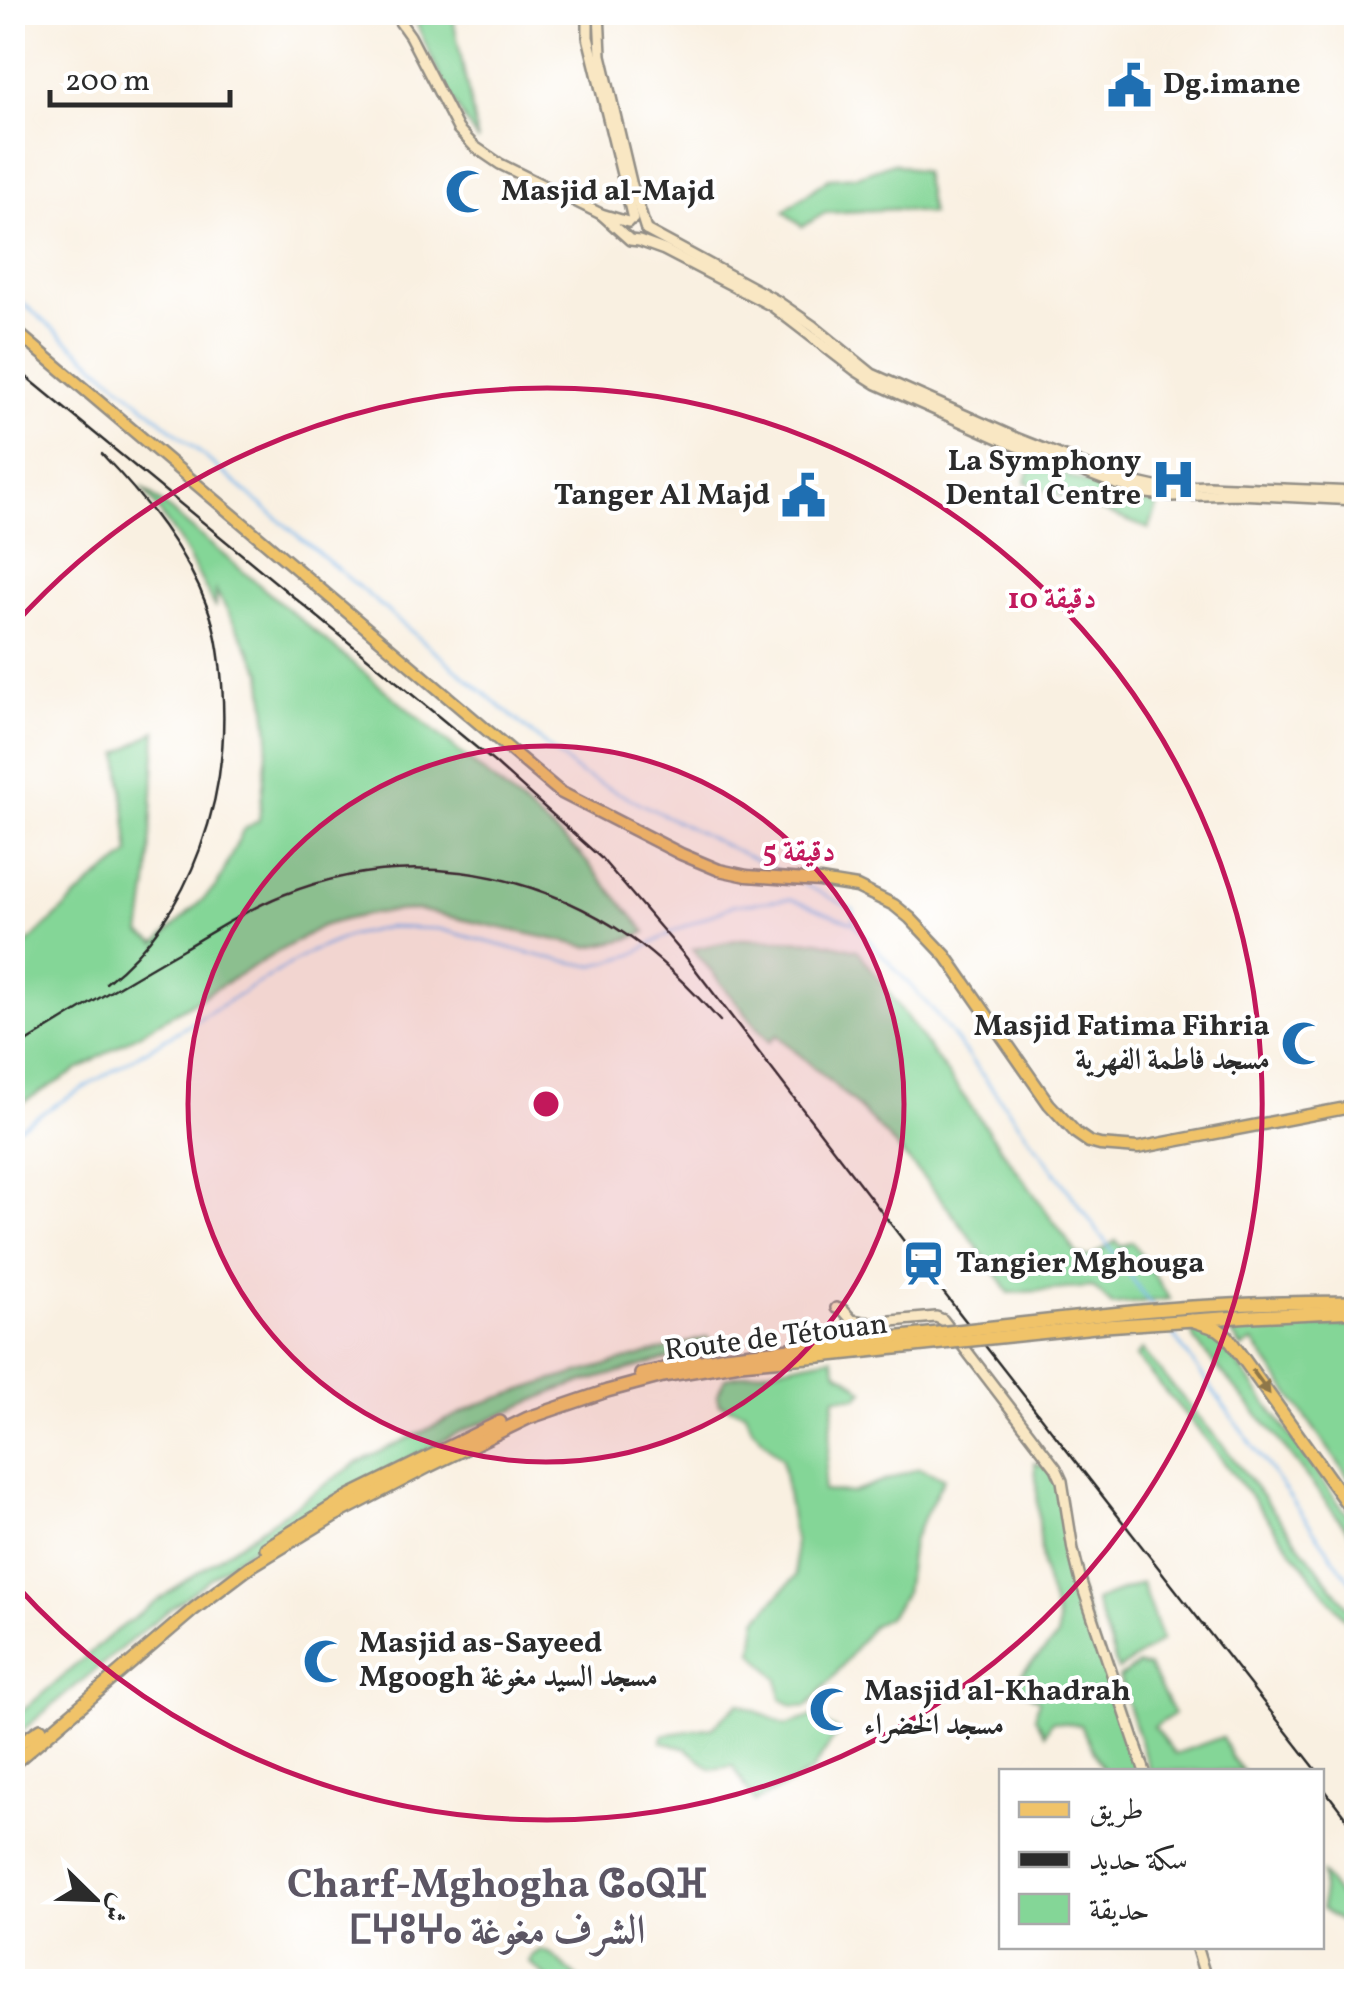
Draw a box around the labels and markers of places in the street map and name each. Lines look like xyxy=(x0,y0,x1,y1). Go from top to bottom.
public building icon: Dg.imane xyxy=(1106,61,1154,109)
place label: Dg.imane xyxy=(1163,64,1301,106)
mosque icon: Masjid al-Majd xyxy=(444,168,492,216)
place label: Masjid al-Majd xyxy=(501,171,715,213)
place label: La Symphony Dental Centre xyxy=(945,441,1141,517)
hospital icon: La Symphony Dental Centre xyxy=(1150,455,1198,503)
public building icon: Tanger Al Majd xyxy=(779,472,827,520)
place label: Tanger Al Majd xyxy=(554,475,770,517)
place label: Masjid Fatima Fihria مسجد فاطمة الفهرية xyxy=(974,1006,1270,1082)
mosque icon: Masjid Fatima Fihria مسجد فاطمة الفهرية xyxy=(1279,1020,1327,1068)
centre of rings xyxy=(528,1086,564,1122)
station icon: Tangier Mghouga xyxy=(899,1240,947,1288)
place label: Tangier Mghouga xyxy=(956,1243,1205,1285)
place label: Masjid as-Sayeed Mgoogh مسجد السيد مغوغة xyxy=(359,1623,658,1699)
mosque icon: Masjid as-Sayeed Mgoogh مسجد السيد مغوغة xyxy=(302,1637,350,1685)
place label: Masjid al-Khadrah مسجد الخضراء xyxy=(864,1671,1131,1747)
mosque icon: Masjid al-Khadrah مسجد الخضراء xyxy=(807,1685,855,1733)

